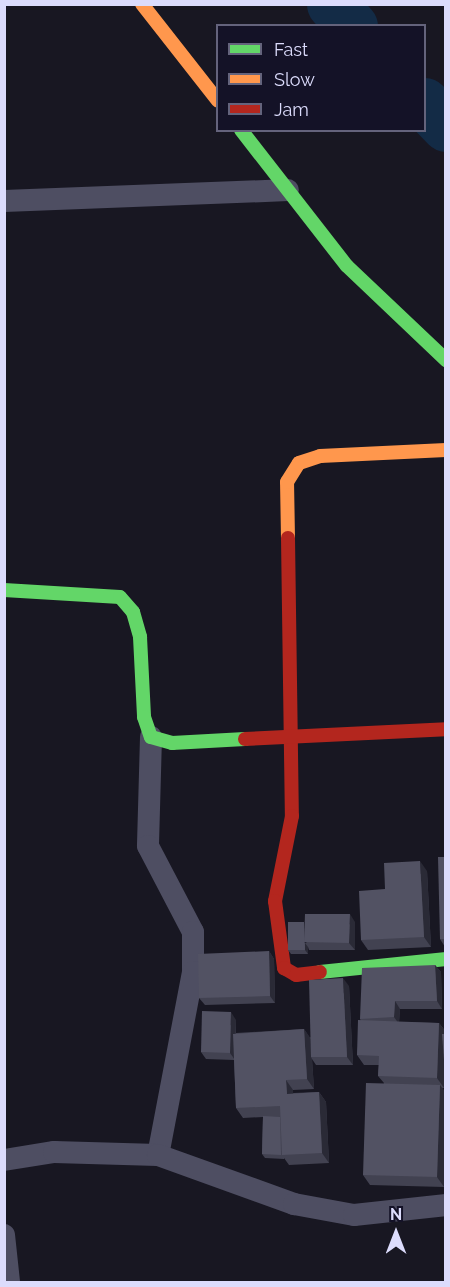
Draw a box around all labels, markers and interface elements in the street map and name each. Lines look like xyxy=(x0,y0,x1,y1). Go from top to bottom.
legend xyxy=(216,24,426,132)
text: Fast xyxy=(274,39,308,60)
text: Slow xyxy=(274,69,315,90)
text: Jam xyxy=(274,99,309,120)
north arrow xyxy=(366,1203,426,1263)
text: N xyxy=(390,1205,402,1224)

